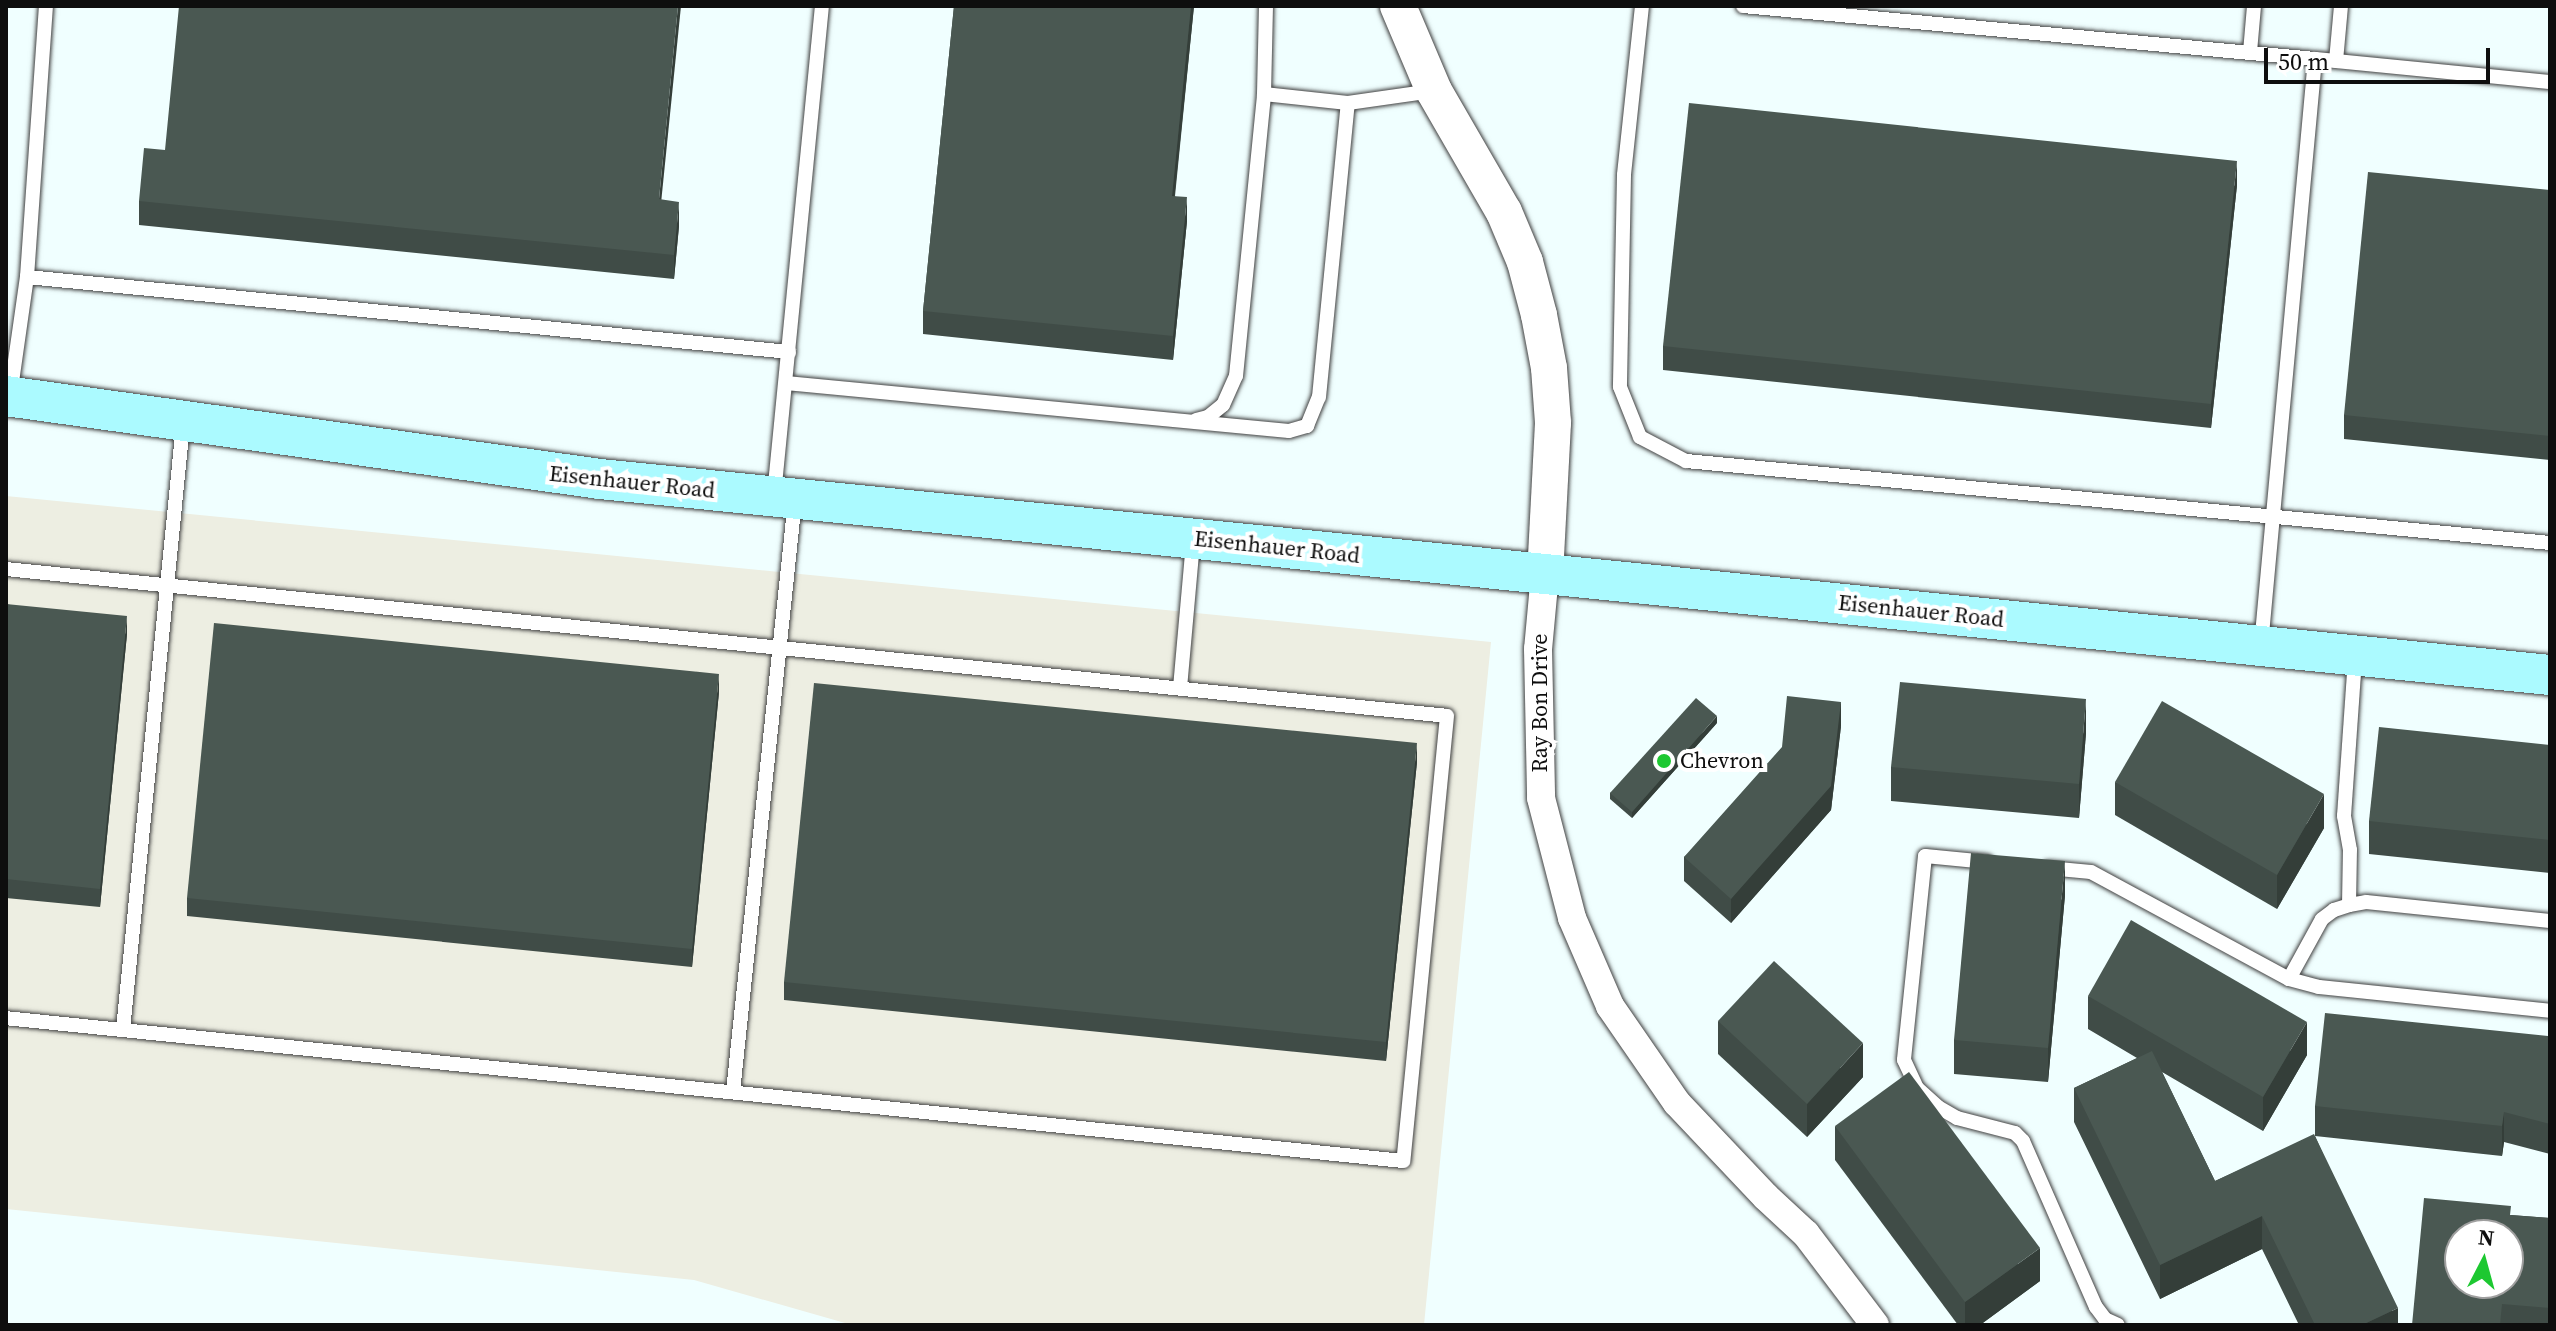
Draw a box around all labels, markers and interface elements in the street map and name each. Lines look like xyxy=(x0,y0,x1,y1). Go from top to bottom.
scale bar xyxy=(2268,32,2494,82)
text: 50 m xyxy=(2278,45,2329,78)
street label: Eisenhauer Road xyxy=(548,460,716,504)
street label: Eisenhauer Road xyxy=(1193,525,1361,569)
street label: Eisenhauer Road xyxy=(1837,589,2005,633)
street label: Ray Bon Drive xyxy=(1527,633,1553,773)
place label: Chevron xyxy=(1680,748,1764,774)
marker: Chevron xyxy=(1655,752,1673,770)
north arrow xyxy=(2444,1219,2524,1299)
text: N xyxy=(2477,1221,2496,1253)

